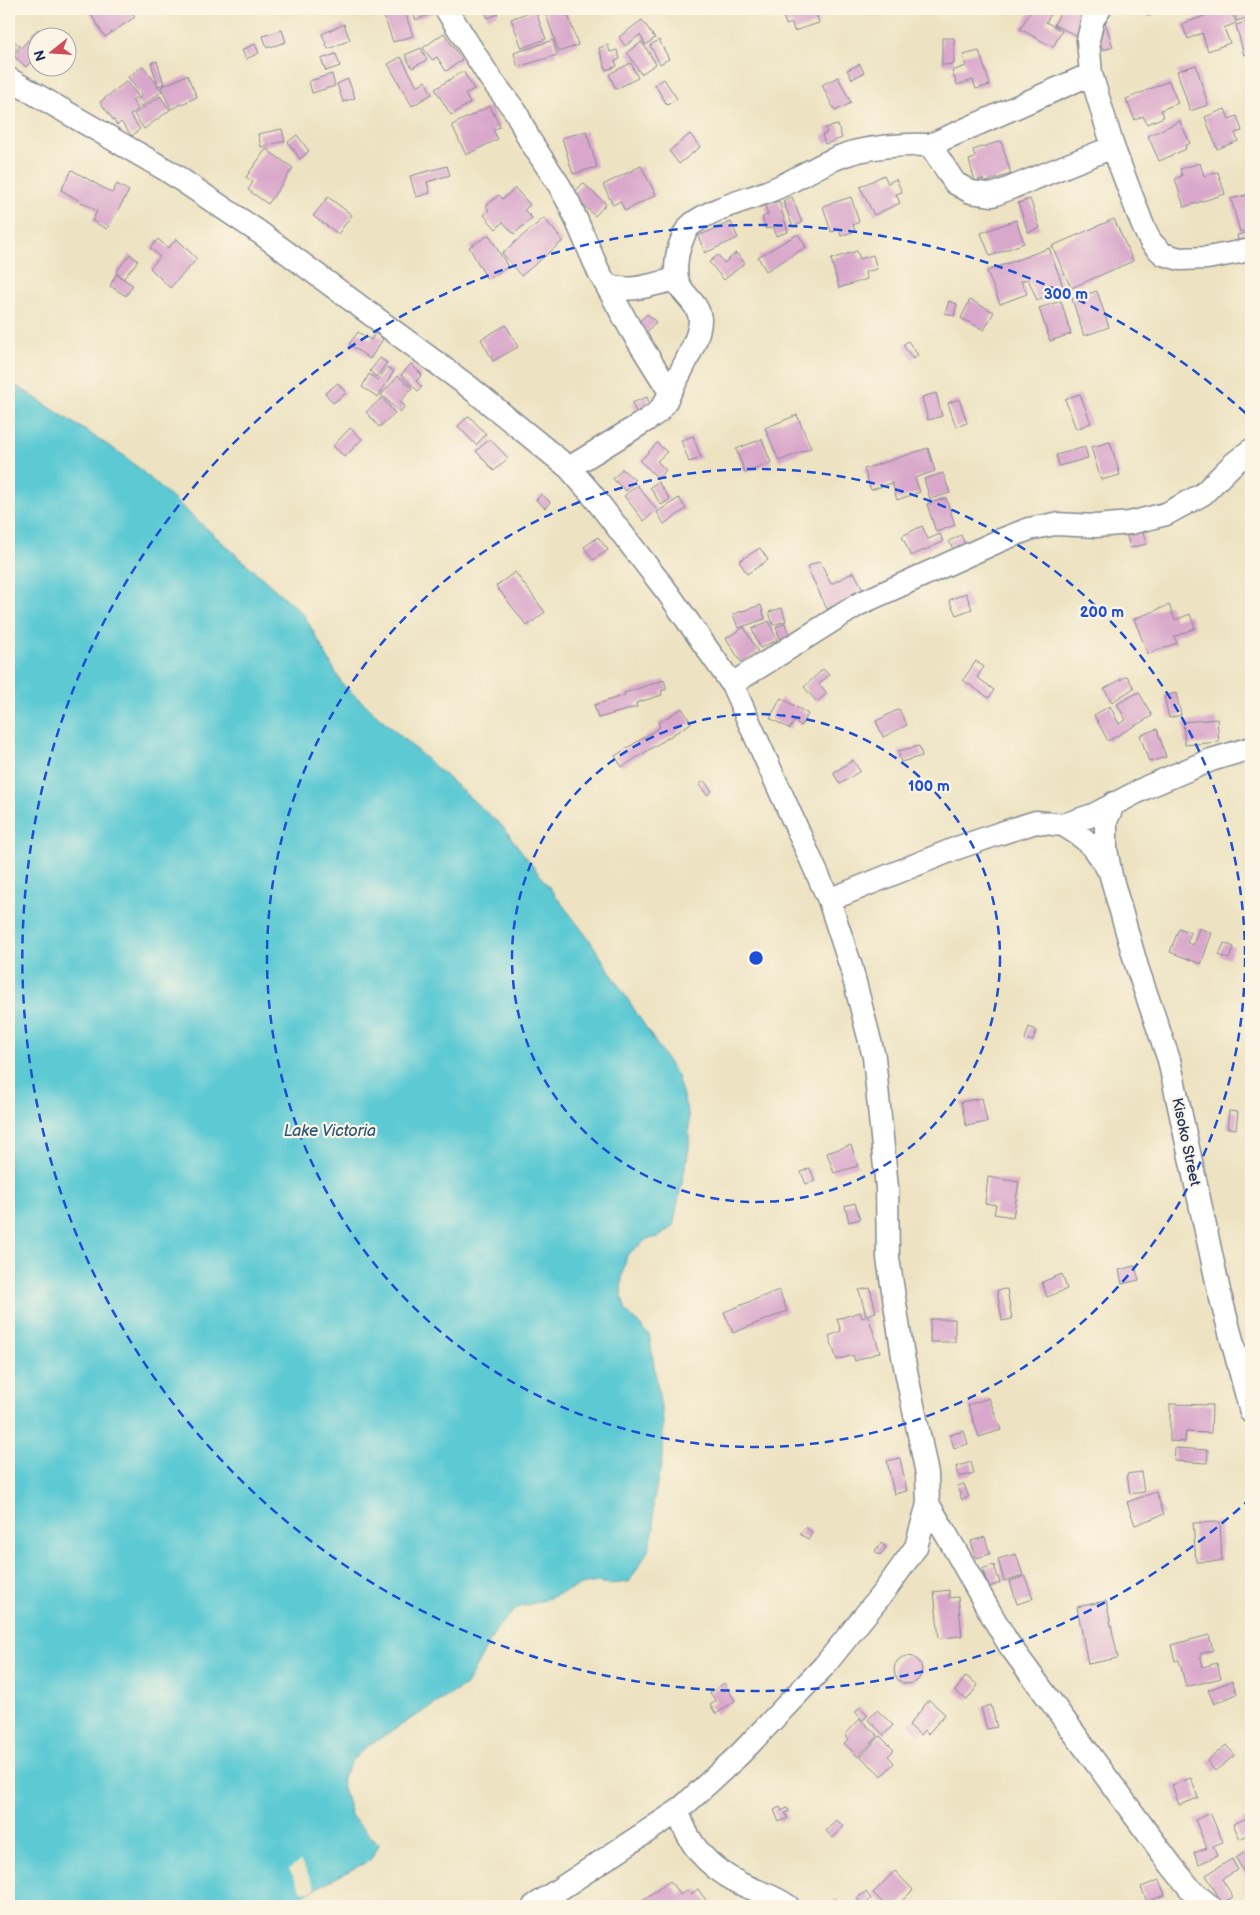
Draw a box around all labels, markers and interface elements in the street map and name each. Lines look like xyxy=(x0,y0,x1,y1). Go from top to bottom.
north arrow xyxy=(28,28,78,78)
text: N xyxy=(30,48,50,63)
text: 300 m xyxy=(1044,285,1088,304)
text: 200 m xyxy=(1080,603,1124,622)
text: 100 m xyxy=(908,777,950,796)
centre of rings xyxy=(747,949,765,967)
street label: Kisoko Street xyxy=(1167,1096,1205,1188)
water label: Lake Victoria xyxy=(284,1122,376,1141)

